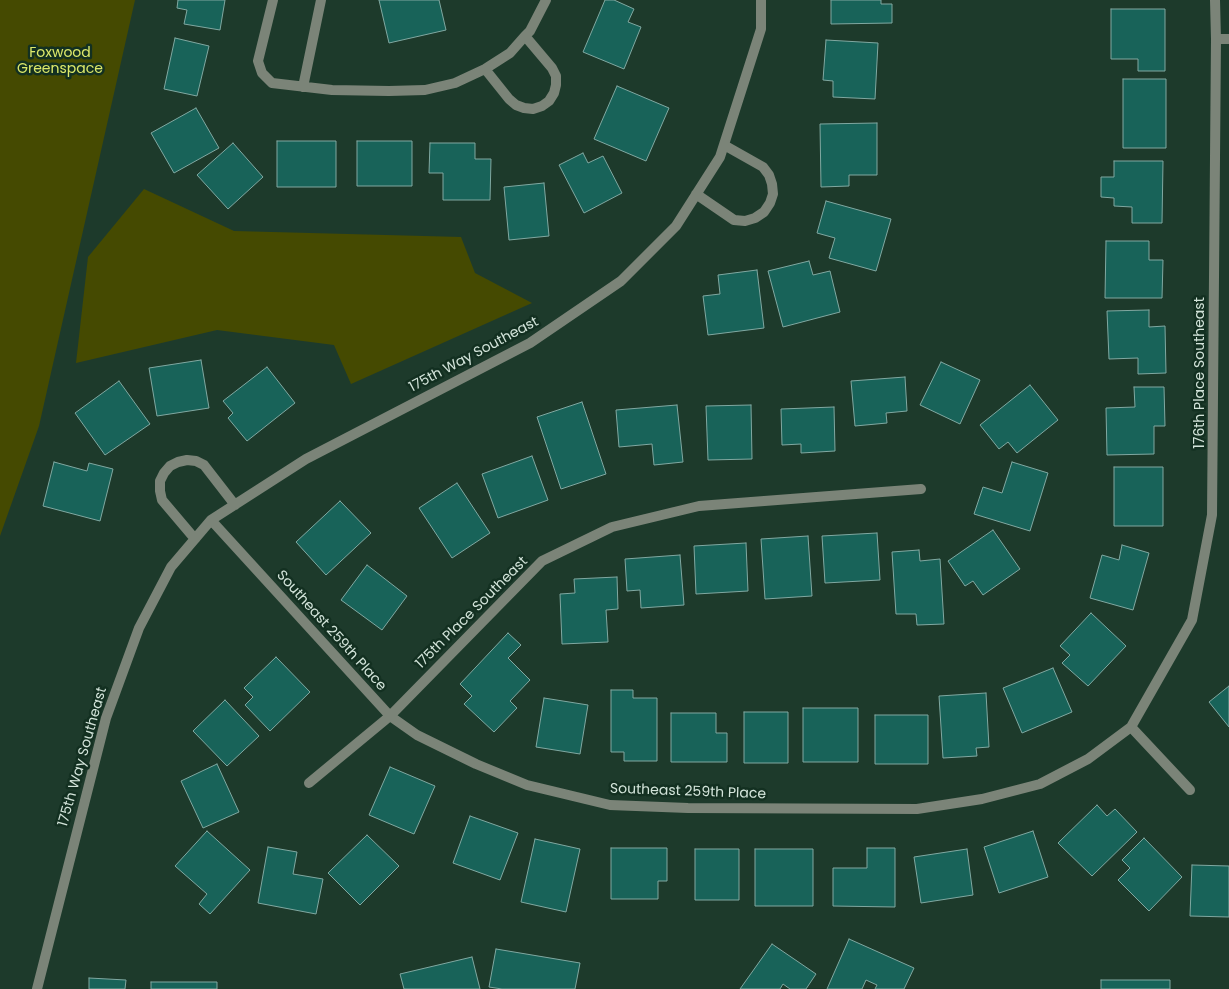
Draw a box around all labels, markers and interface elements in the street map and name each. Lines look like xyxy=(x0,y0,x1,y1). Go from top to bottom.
park label: Foxwood Greenspace xyxy=(17,45,103,78)
street label: 176th Place Southeast xyxy=(1192,297,1208,449)
street label: 175th Way Southeast xyxy=(406,314,542,396)
street label: 175th Place Southeast xyxy=(413,554,531,672)
street label: Southeast 259th Place xyxy=(273,567,389,695)
street label: 175th Way Southeast xyxy=(55,685,111,829)
street label: Southeast 259th Place xyxy=(610,781,766,803)

